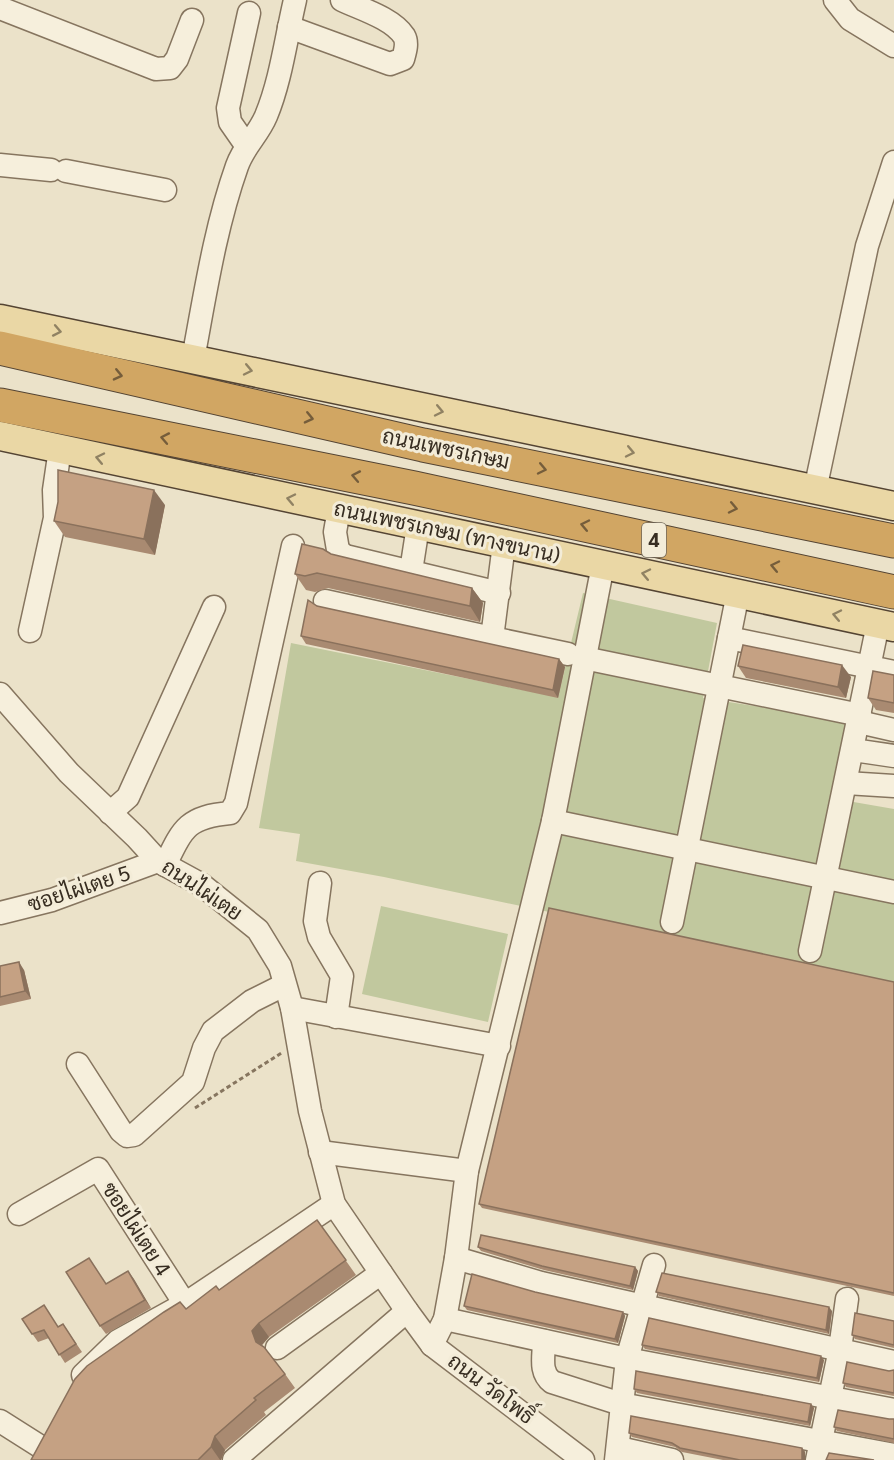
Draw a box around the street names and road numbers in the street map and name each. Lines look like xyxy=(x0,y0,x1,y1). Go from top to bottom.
street label: ถนนเพชรเกษม xyxy=(380,421,512,474)
street label: ถนนเพชรเกษม (ทางขนาน) xyxy=(332,493,563,568)
road number: 4 xyxy=(642,523,666,557)
street label: ถนนไผ่เตย xyxy=(157,852,248,926)
street label: ซอยไผ่เตย 5 xyxy=(24,858,133,917)
street label: ซอยไผ่เตย 4 xyxy=(97,1176,178,1280)
street label: ถนน วัดโพธิ์ xyxy=(443,1342,544,1429)

